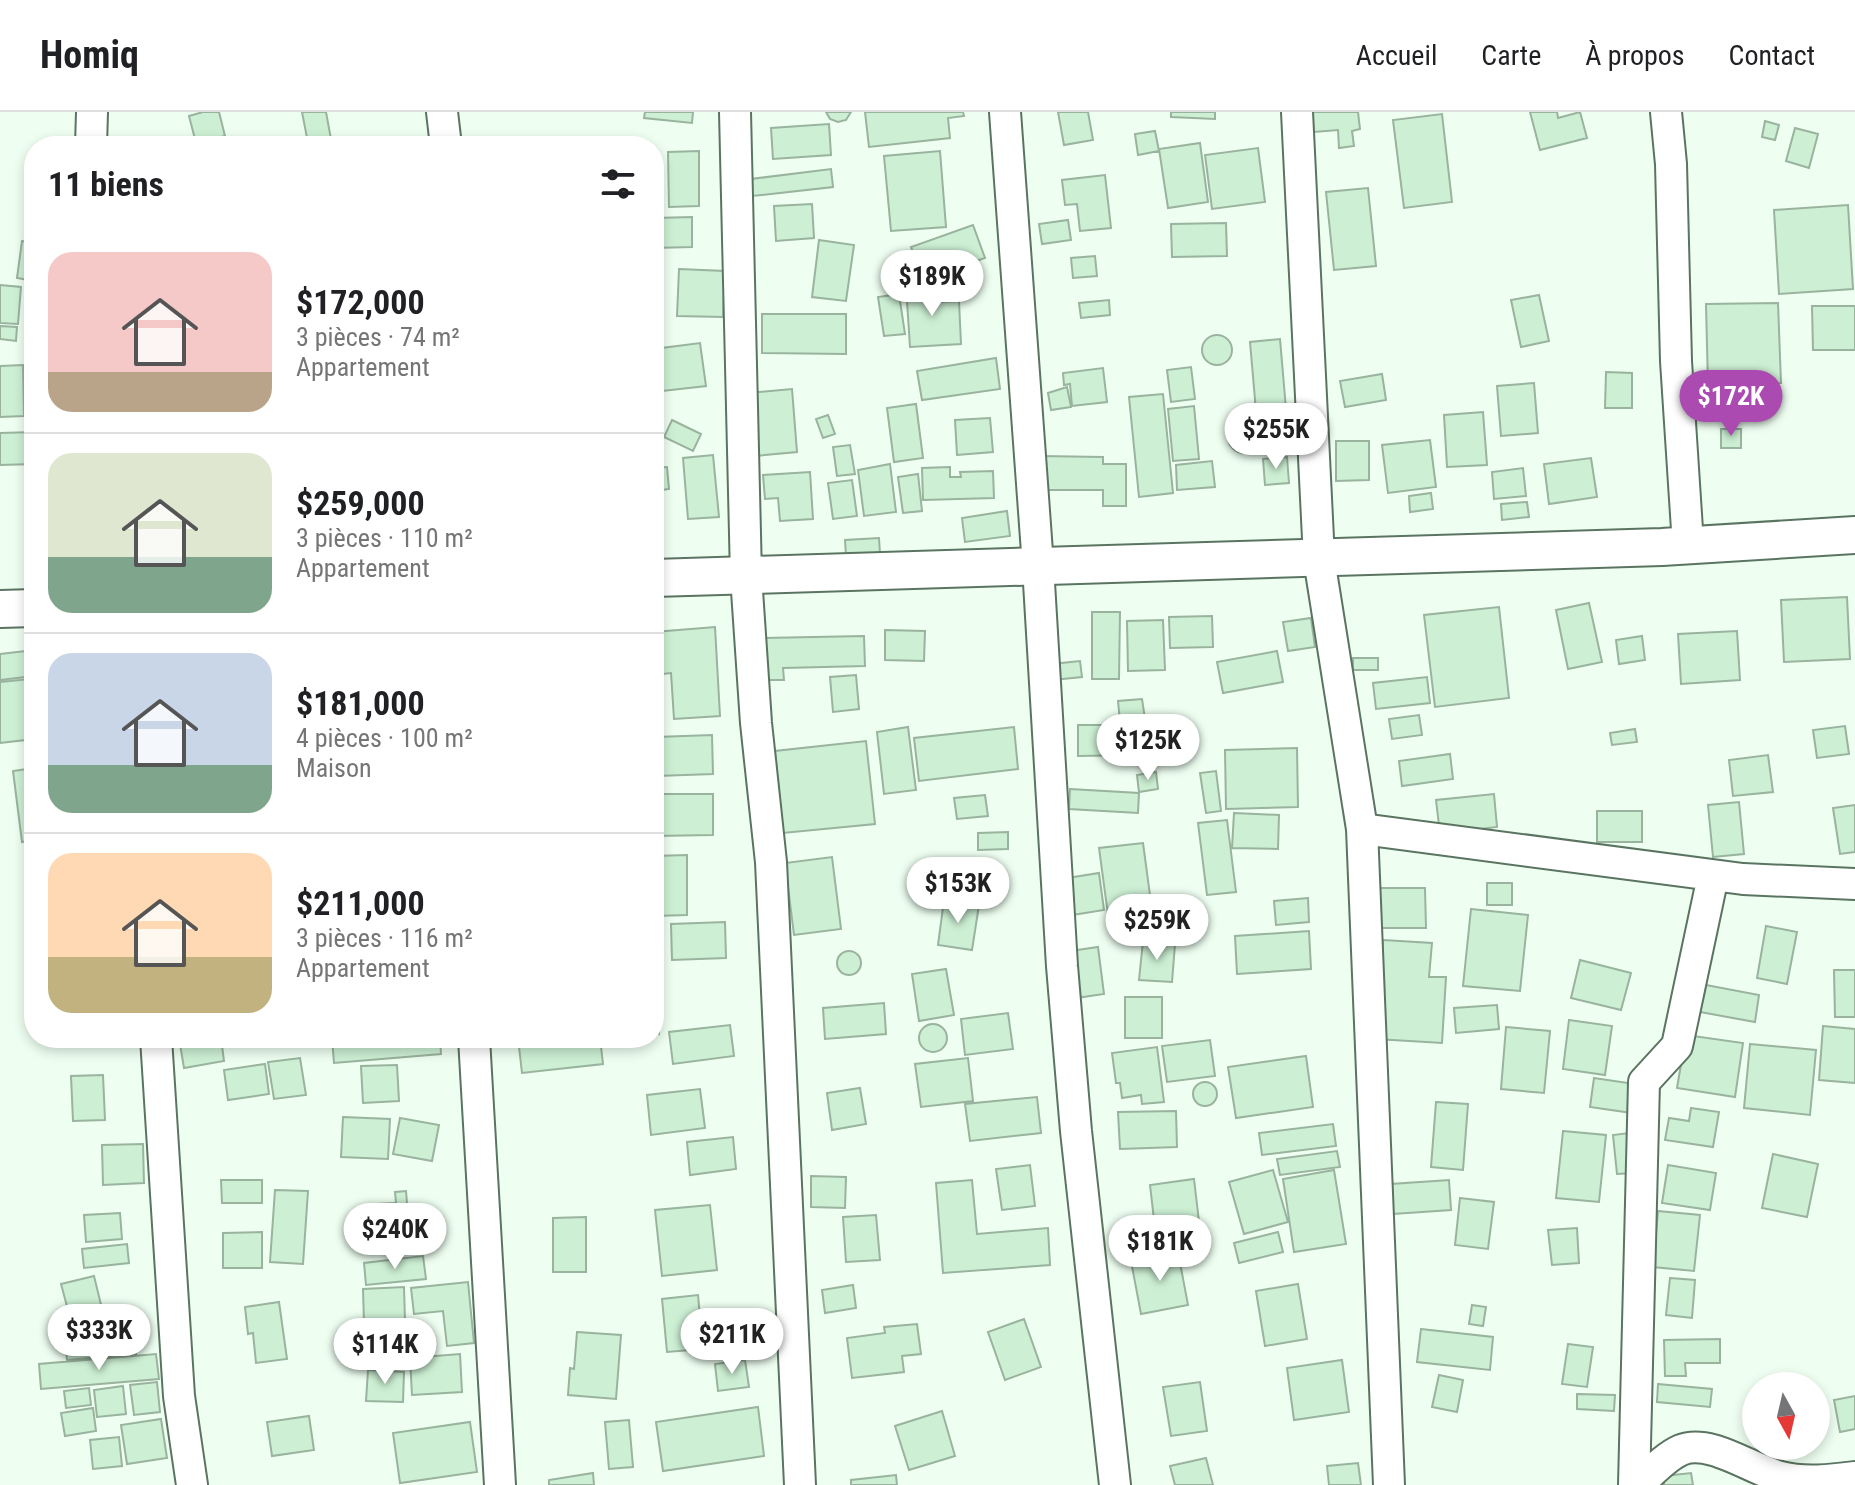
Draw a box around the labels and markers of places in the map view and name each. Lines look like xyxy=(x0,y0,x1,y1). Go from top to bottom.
pin: $189K xyxy=(876,250,988,318)
pin: $172K xyxy=(1675,370,1787,438)
pin: $255K xyxy=(1220,403,1332,471)
pin: $125K xyxy=(1092,714,1204,782)
pin: $153K xyxy=(902,857,1014,925)
pin: $259K xyxy=(1101,894,1213,962)
pin: $240K xyxy=(339,1203,451,1271)
pin: $181K xyxy=(1104,1215,1216,1283)
pin: $333K xyxy=(43,1304,155,1372)
pin: $211K xyxy=(676,1308,788,1376)
pin: $114K xyxy=(329,1318,441,1386)

